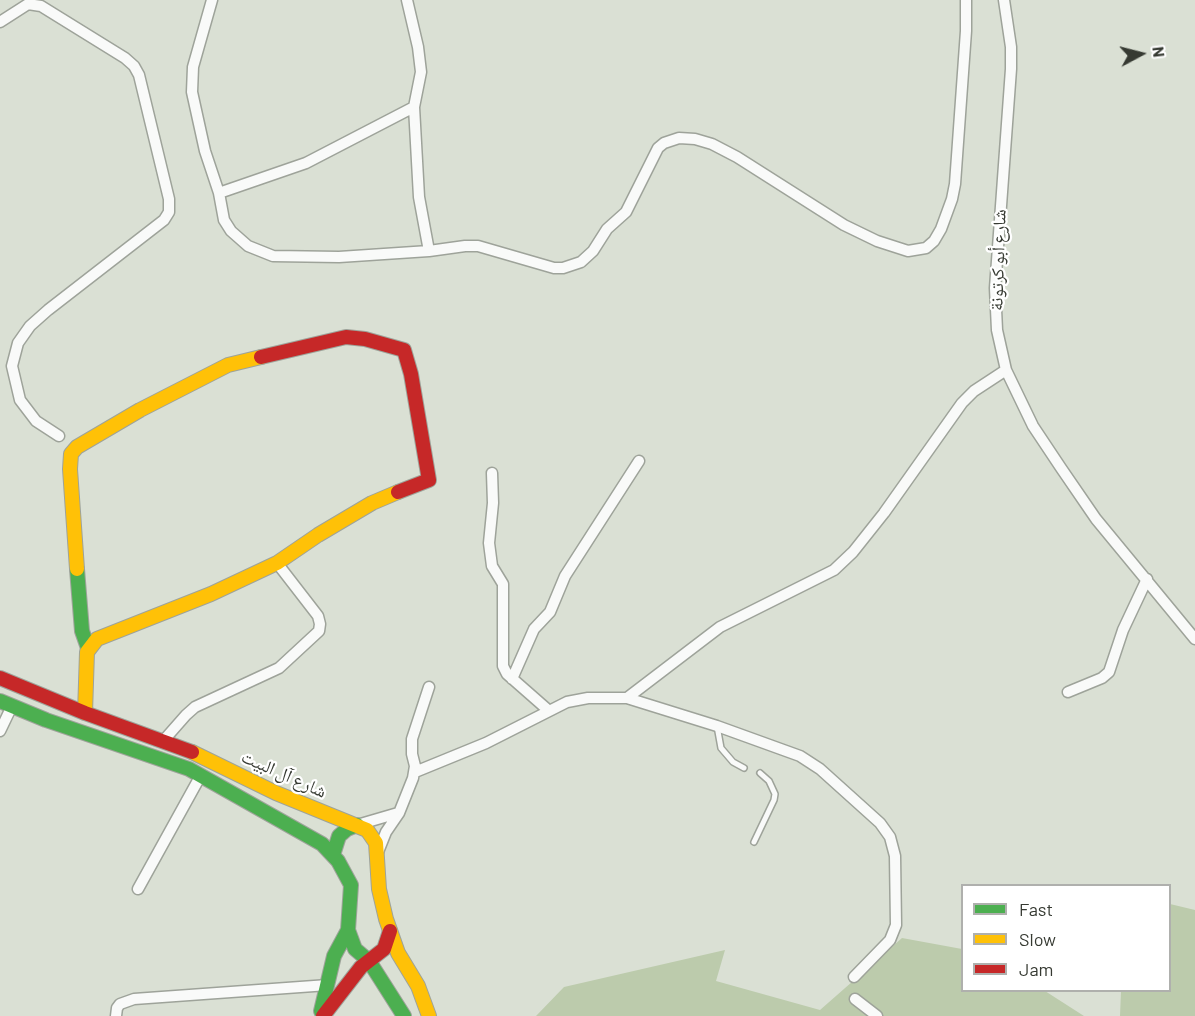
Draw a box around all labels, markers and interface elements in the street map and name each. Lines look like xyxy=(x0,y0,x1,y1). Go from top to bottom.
north arrow xyxy=(1111,24,1171,84)
text: N xyxy=(1149,45,1169,58)
street label: شارع أبو كرتونة xyxy=(985,209,1011,311)
street label: شارع آل البيت xyxy=(238,746,330,802)
legend xyxy=(961,884,1171,992)
text: Fast xyxy=(1019,898,1053,920)
text: Slow xyxy=(1019,928,1056,950)
text: Jam xyxy=(1019,958,1053,980)

